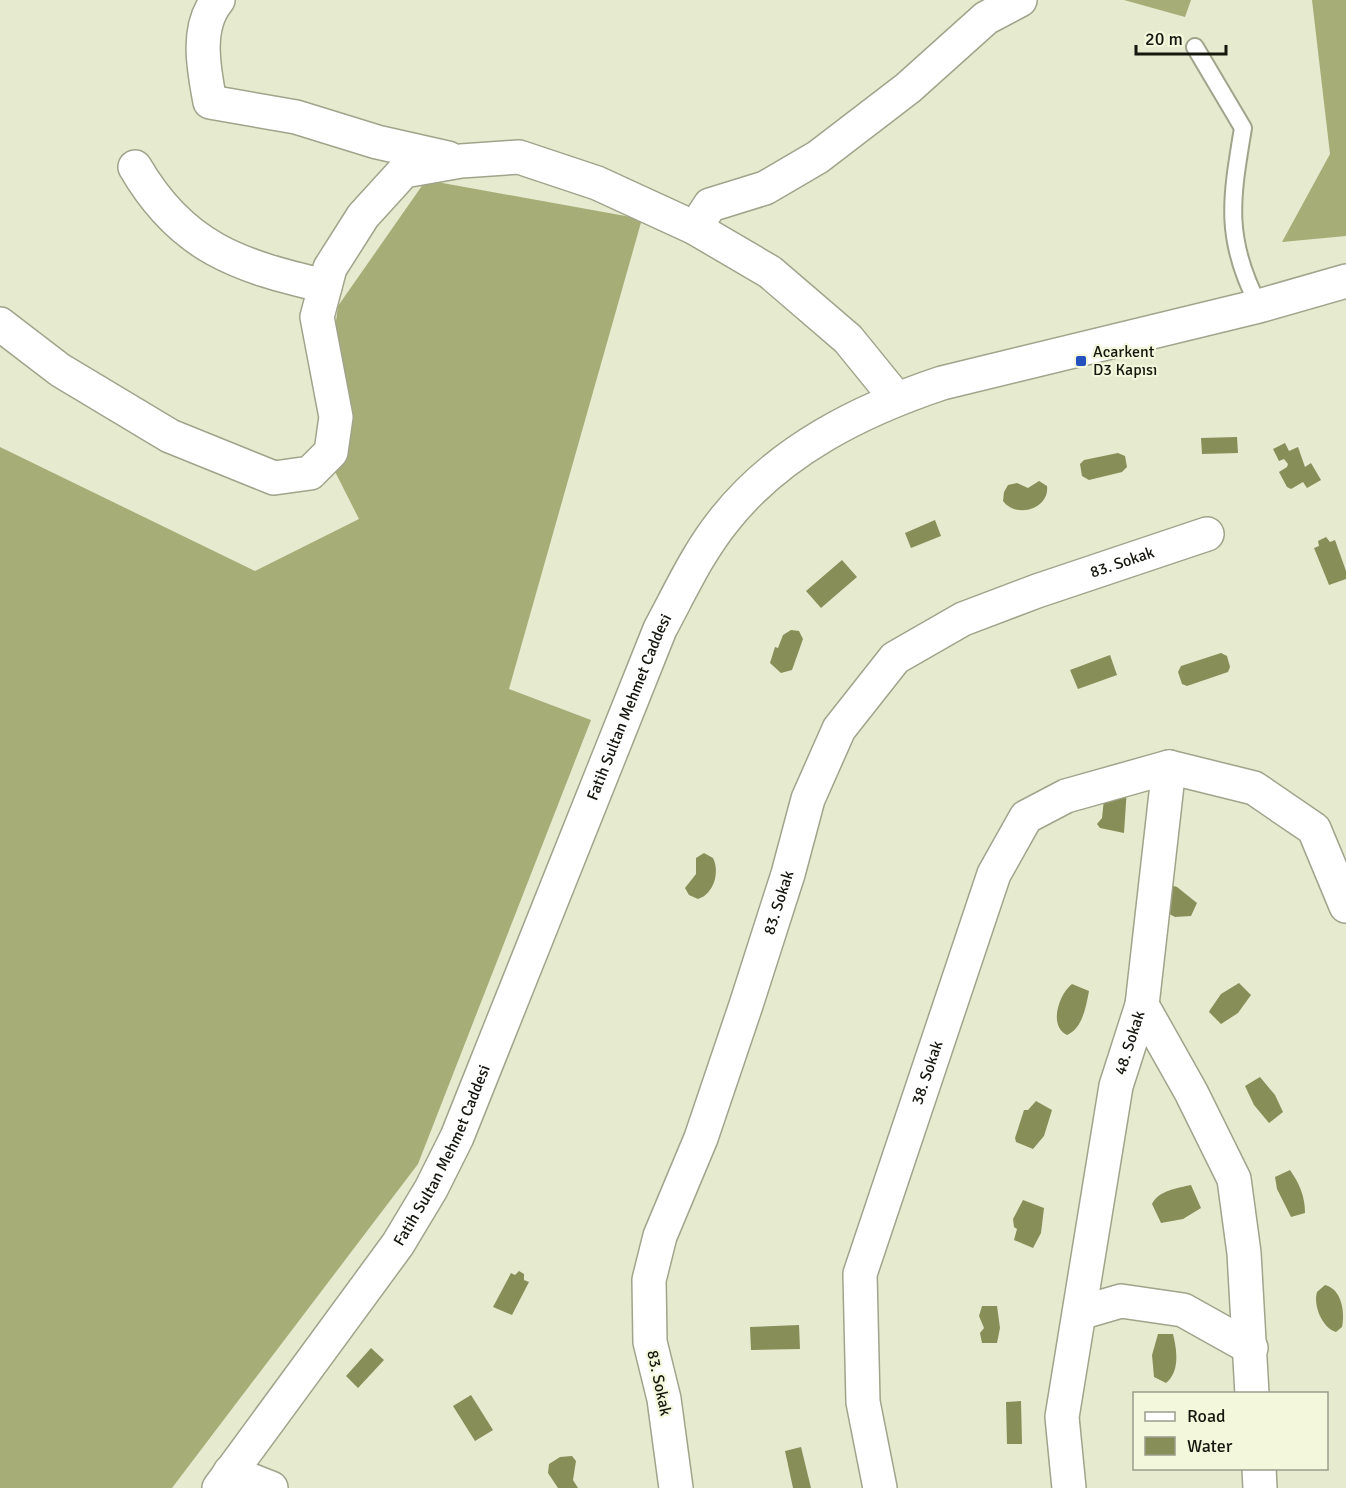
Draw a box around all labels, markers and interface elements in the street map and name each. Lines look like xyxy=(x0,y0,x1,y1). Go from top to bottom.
scale bar xyxy=(1136,18,1226,56)
text: 20 m xyxy=(1145,28,1183,50)
place label: Acarkent D3 Kapısı xyxy=(1093,342,1157,380)
marker: Acarkent D3 Kapısı xyxy=(1074,354,1088,368)
street label: 83. Sokak xyxy=(1087,542,1157,582)
street label: Fatih Sultan Mehmet Caddesi xyxy=(582,610,676,803)
street label: 83. Sokak xyxy=(759,868,798,937)
street label: 48. Sokak xyxy=(1110,1008,1150,1078)
street label: 38. Sokak xyxy=(907,1038,947,1107)
street label: Fatih Sultan Mehmet Caddesi xyxy=(389,1062,495,1250)
street label: 83. Sokak xyxy=(642,1348,676,1418)
legend xyxy=(1133,1392,1328,1470)
text: Road xyxy=(1187,1405,1226,1427)
text: Water xyxy=(1187,1435,1233,1457)

